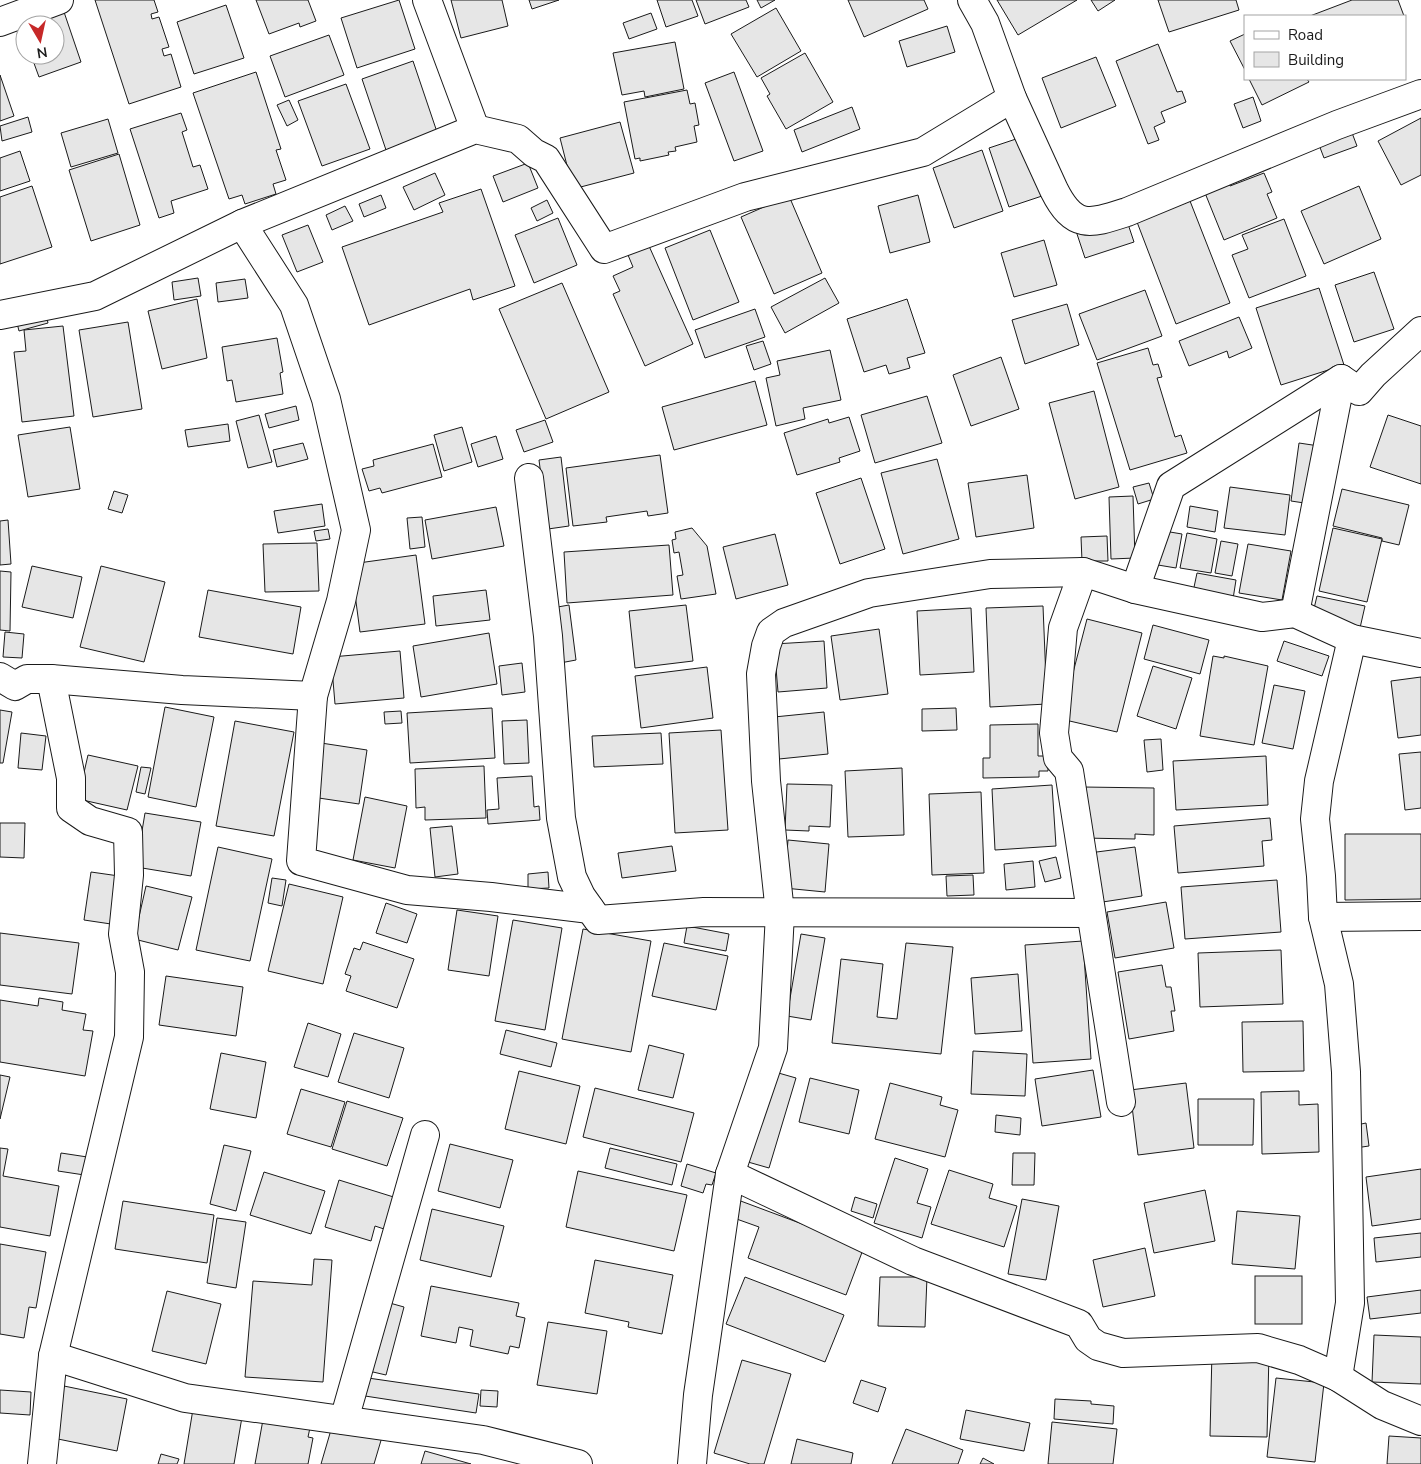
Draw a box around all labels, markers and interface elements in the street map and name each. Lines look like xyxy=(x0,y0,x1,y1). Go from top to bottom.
north arrow xyxy=(15,15,65,65)
legend xyxy=(1244,15,1406,80)
text: Road xyxy=(1288,25,1323,45)
text: N xyxy=(35,42,49,63)
text: Building xyxy=(1288,50,1344,70)

